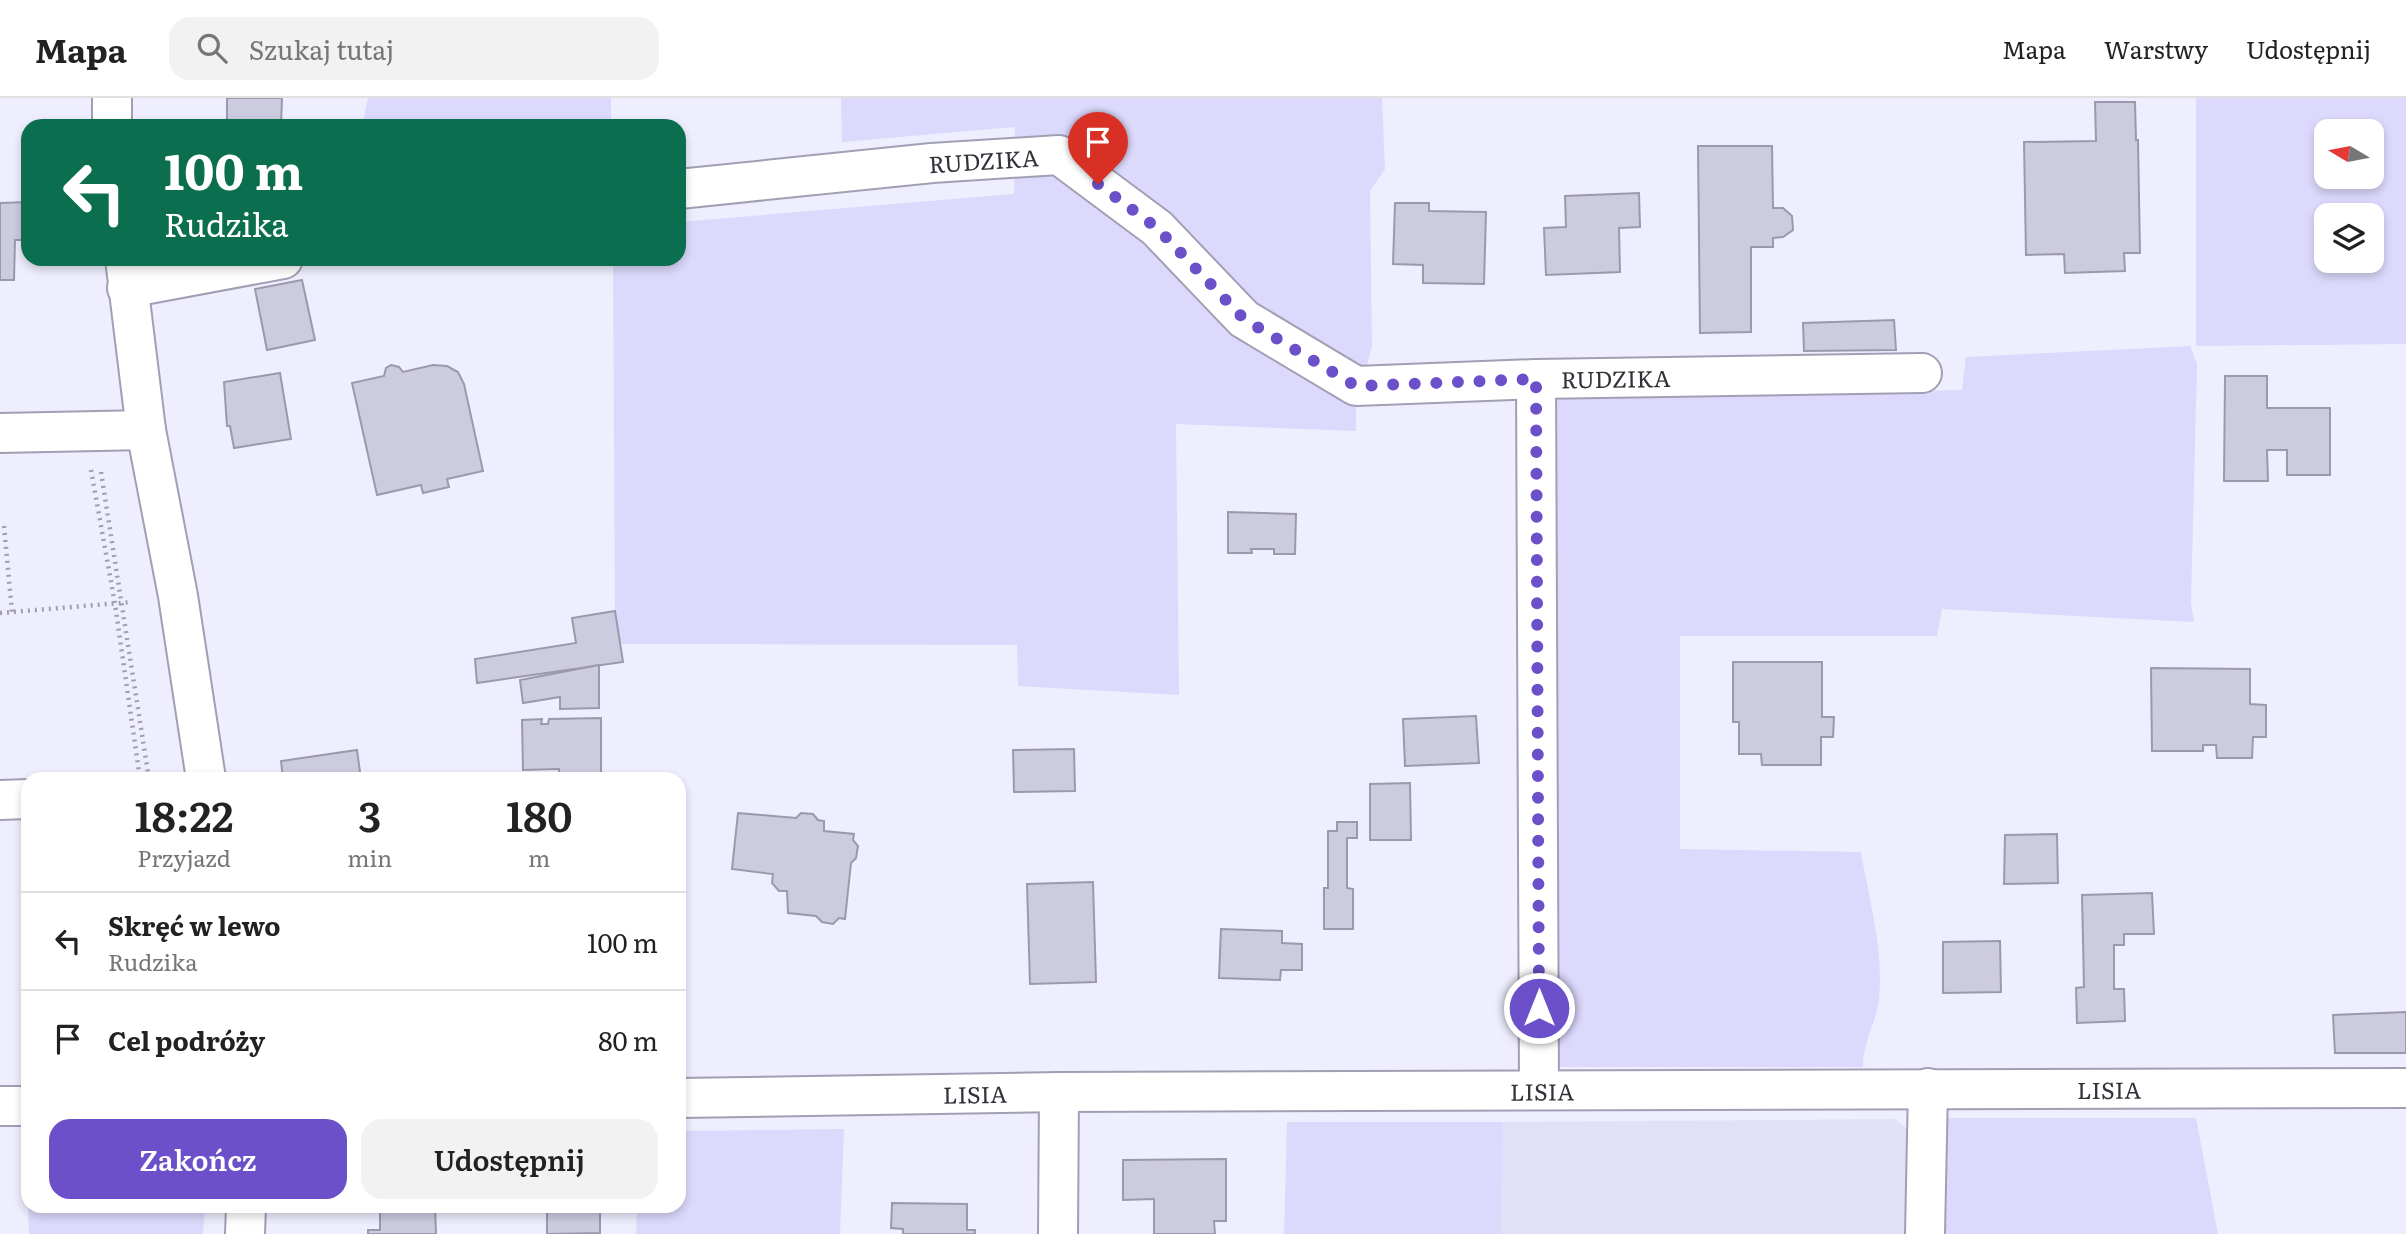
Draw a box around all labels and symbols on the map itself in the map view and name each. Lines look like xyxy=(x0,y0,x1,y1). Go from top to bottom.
pin xyxy=(1068,112,1128,184)
north arrow xyxy=(2314,119,2384,189)
street label: RUDZIKA xyxy=(928,139,1040,180)
street label: RUDZIKA xyxy=(1560,360,1671,396)
position arrow xyxy=(1502,971,1576,1045)
street label: LISIA xyxy=(2077,1072,2141,1106)
street label: LISIA xyxy=(1510,1073,1574,1108)
street label: LISIA xyxy=(943,1076,1007,1111)

